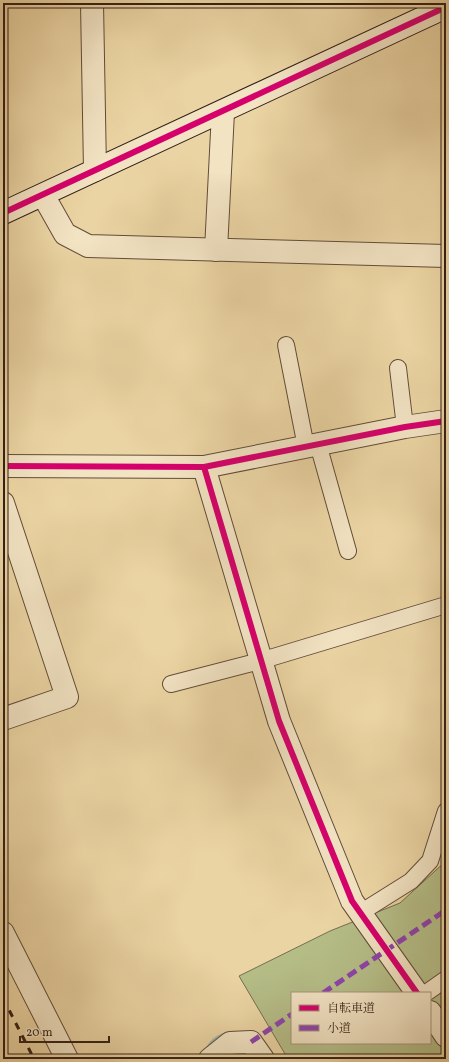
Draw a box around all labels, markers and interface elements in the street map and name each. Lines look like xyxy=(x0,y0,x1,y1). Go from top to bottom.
legend xyxy=(291,992,431,1044)
text: 自転車道 xyxy=(327,1001,375,1017)
scale bar xyxy=(20,1018,109,1044)
text: 小道 xyxy=(327,1021,351,1037)
text: 20 m xyxy=(26,1025,53,1041)

